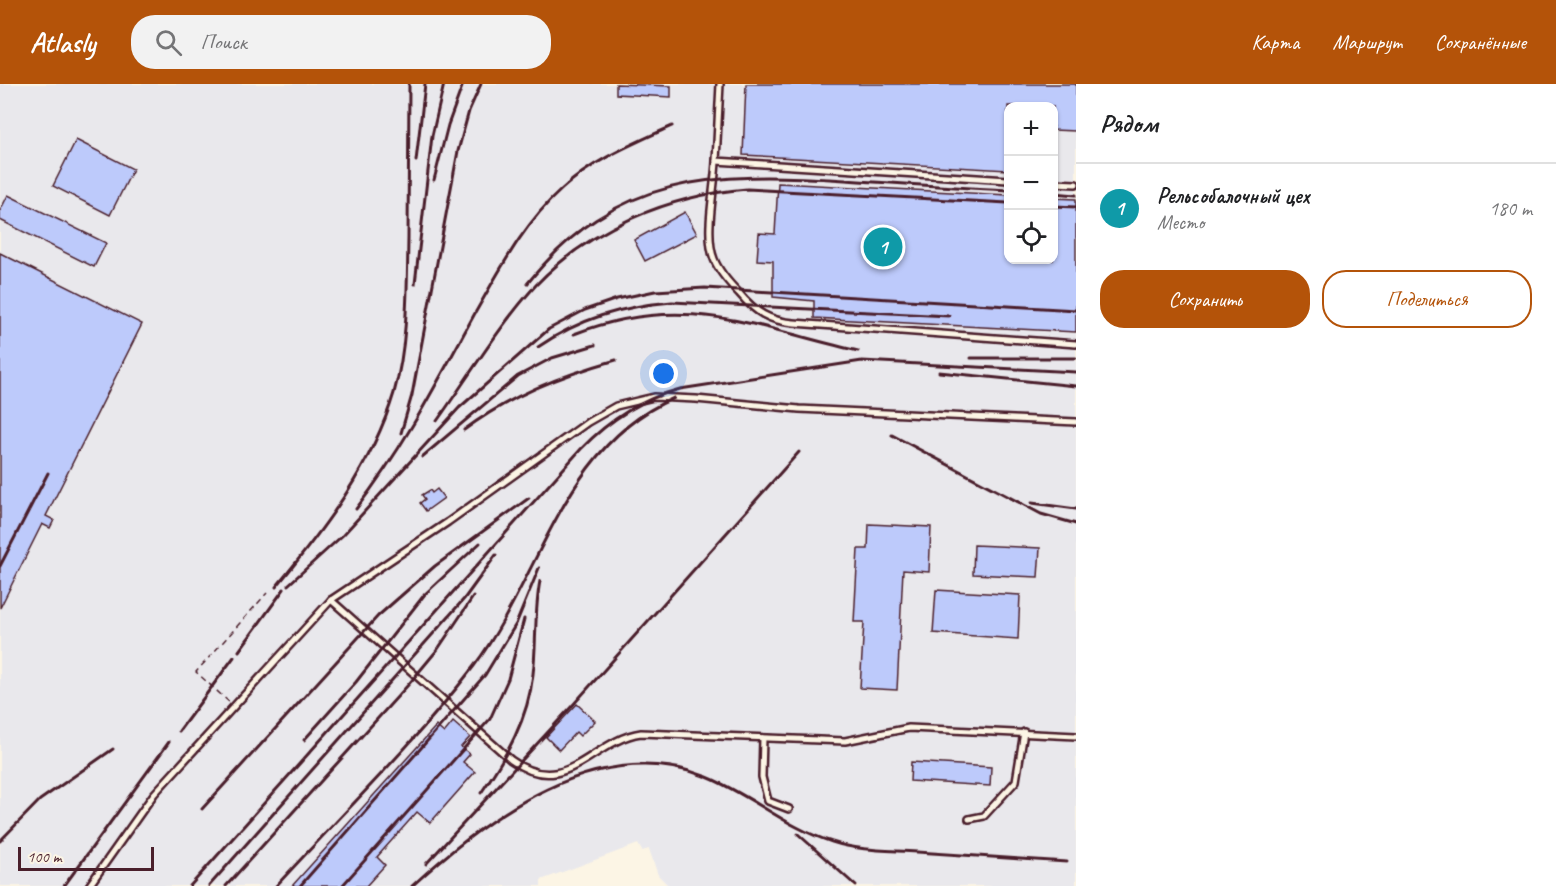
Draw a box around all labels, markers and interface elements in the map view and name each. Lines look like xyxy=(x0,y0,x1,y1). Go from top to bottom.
search box xyxy=(131,15,551,69)
text: Atlasly xyxy=(30,25,95,60)
icon: search xyxy=(152,26,185,59)
text: Поиск xyxy=(200,28,247,56)
text: Карта xyxy=(1251,29,1300,55)
text: Маршрут xyxy=(1333,29,1402,55)
text: Сохранённые xyxy=(1435,29,1526,55)
map controls xyxy=(1004,102,1058,264)
button: + xyxy=(1004,102,1058,156)
text: Рядом xyxy=(1100,107,1158,140)
button: − xyxy=(1004,156,1058,210)
text: Рельсобалочный цех xyxy=(1157,182,1310,210)
text: 1 xyxy=(1115,196,1124,221)
text: 180 m xyxy=(1489,196,1532,221)
button: locate xyxy=(1004,210,1058,264)
text: Место xyxy=(1157,210,1204,235)
pin: 1 xyxy=(864,224,902,270)
button: Сохранить xyxy=(1100,270,1310,328)
button: Поделиться xyxy=(1322,270,1532,328)
your location xyxy=(649,359,678,388)
scale bar xyxy=(18,844,154,872)
text: 100 m xyxy=(27,847,61,867)

